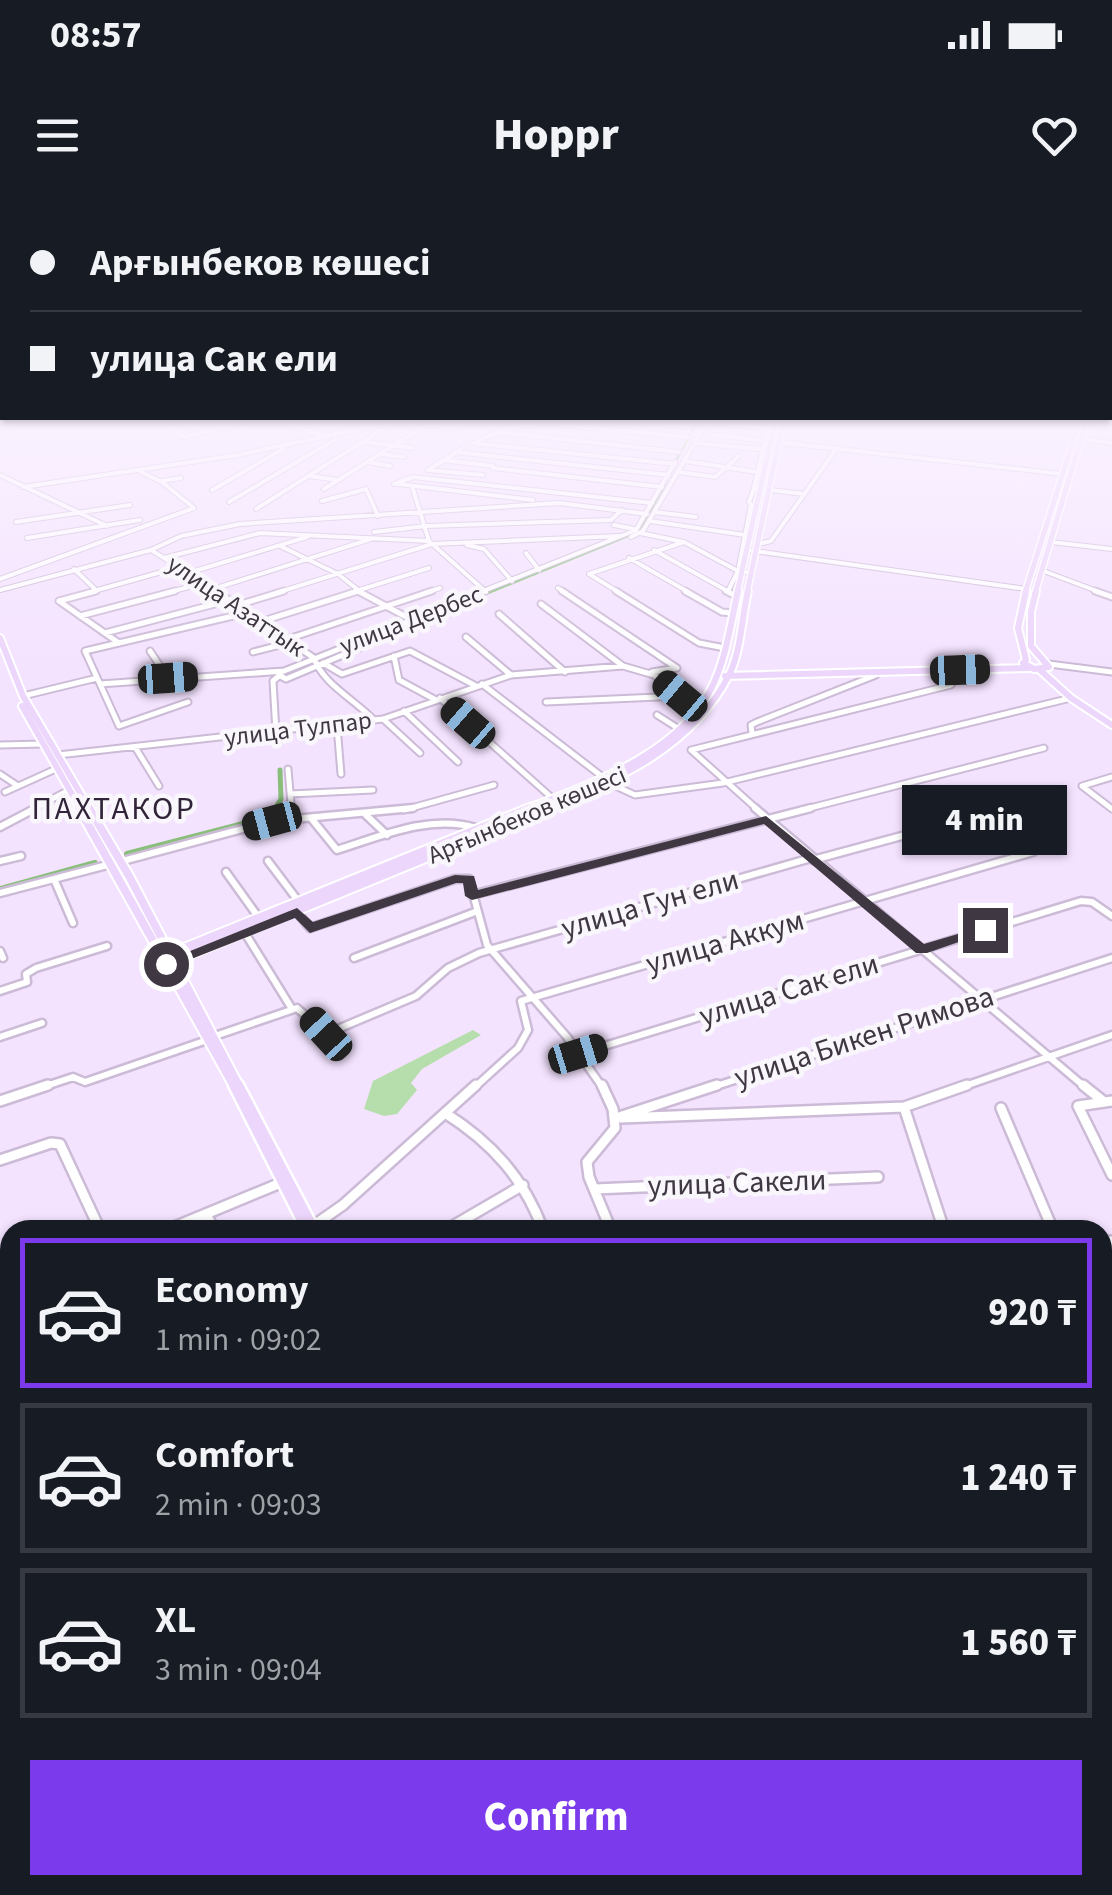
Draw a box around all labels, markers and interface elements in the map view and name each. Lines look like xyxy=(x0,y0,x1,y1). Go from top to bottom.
text: 08:57 xyxy=(50,8,142,62)
text: Hoppr xyxy=(493,103,619,167)
icon: menu xyxy=(30,108,85,163)
icon: heart xyxy=(1027,108,1082,163)
text: Арғынбеков көшесі xyxy=(90,236,431,290)
text: улица Сак ели xyxy=(90,332,338,386)
street label: улица Азаттык xyxy=(160,546,313,666)
street label: улица Дербес xyxy=(334,576,488,664)
car xyxy=(929,654,991,686)
car xyxy=(137,661,199,695)
car xyxy=(647,665,713,727)
car xyxy=(436,692,500,754)
street label: улица Тулпар xyxy=(222,702,374,756)
street label: Арғынбеков көшесі xyxy=(422,757,632,873)
callout: 4 min xyxy=(902,785,1068,855)
district label: ПАХТАКОР xyxy=(32,786,196,832)
text: 4 min xyxy=(945,797,1024,843)
car xyxy=(239,799,305,843)
street label: улица Гун ели xyxy=(556,858,744,950)
street label: улица Аккум xyxy=(641,899,809,985)
route end xyxy=(963,908,1008,953)
route start xyxy=(144,942,189,987)
street label: улица Сак ели xyxy=(694,942,884,1038)
street label: улица Бикен Римова xyxy=(729,975,999,1099)
car xyxy=(295,1002,357,1066)
car xyxy=(545,1031,611,1077)
street label: улица Сакели xyxy=(647,1158,827,1208)
text: Economy xyxy=(155,1263,308,1317)
icon: car xyxy=(35,1268,125,1358)
text: 920 ₸ xyxy=(988,1286,1077,1340)
text: 1 min · 09:02 xyxy=(155,1317,322,1363)
text: Comfort xyxy=(155,1428,294,1482)
icon: car xyxy=(35,1433,125,1523)
text: 1 240 ₸ xyxy=(960,1451,1077,1505)
text: 2 min · 09:03 xyxy=(155,1482,322,1528)
text: XL xyxy=(155,1593,196,1647)
icon: car xyxy=(35,1598,125,1688)
text: 1 560 ₸ xyxy=(960,1616,1077,1670)
text: 3 min · 09:04 xyxy=(155,1647,322,1693)
button: Confirm xyxy=(30,1760,1082,1875)

